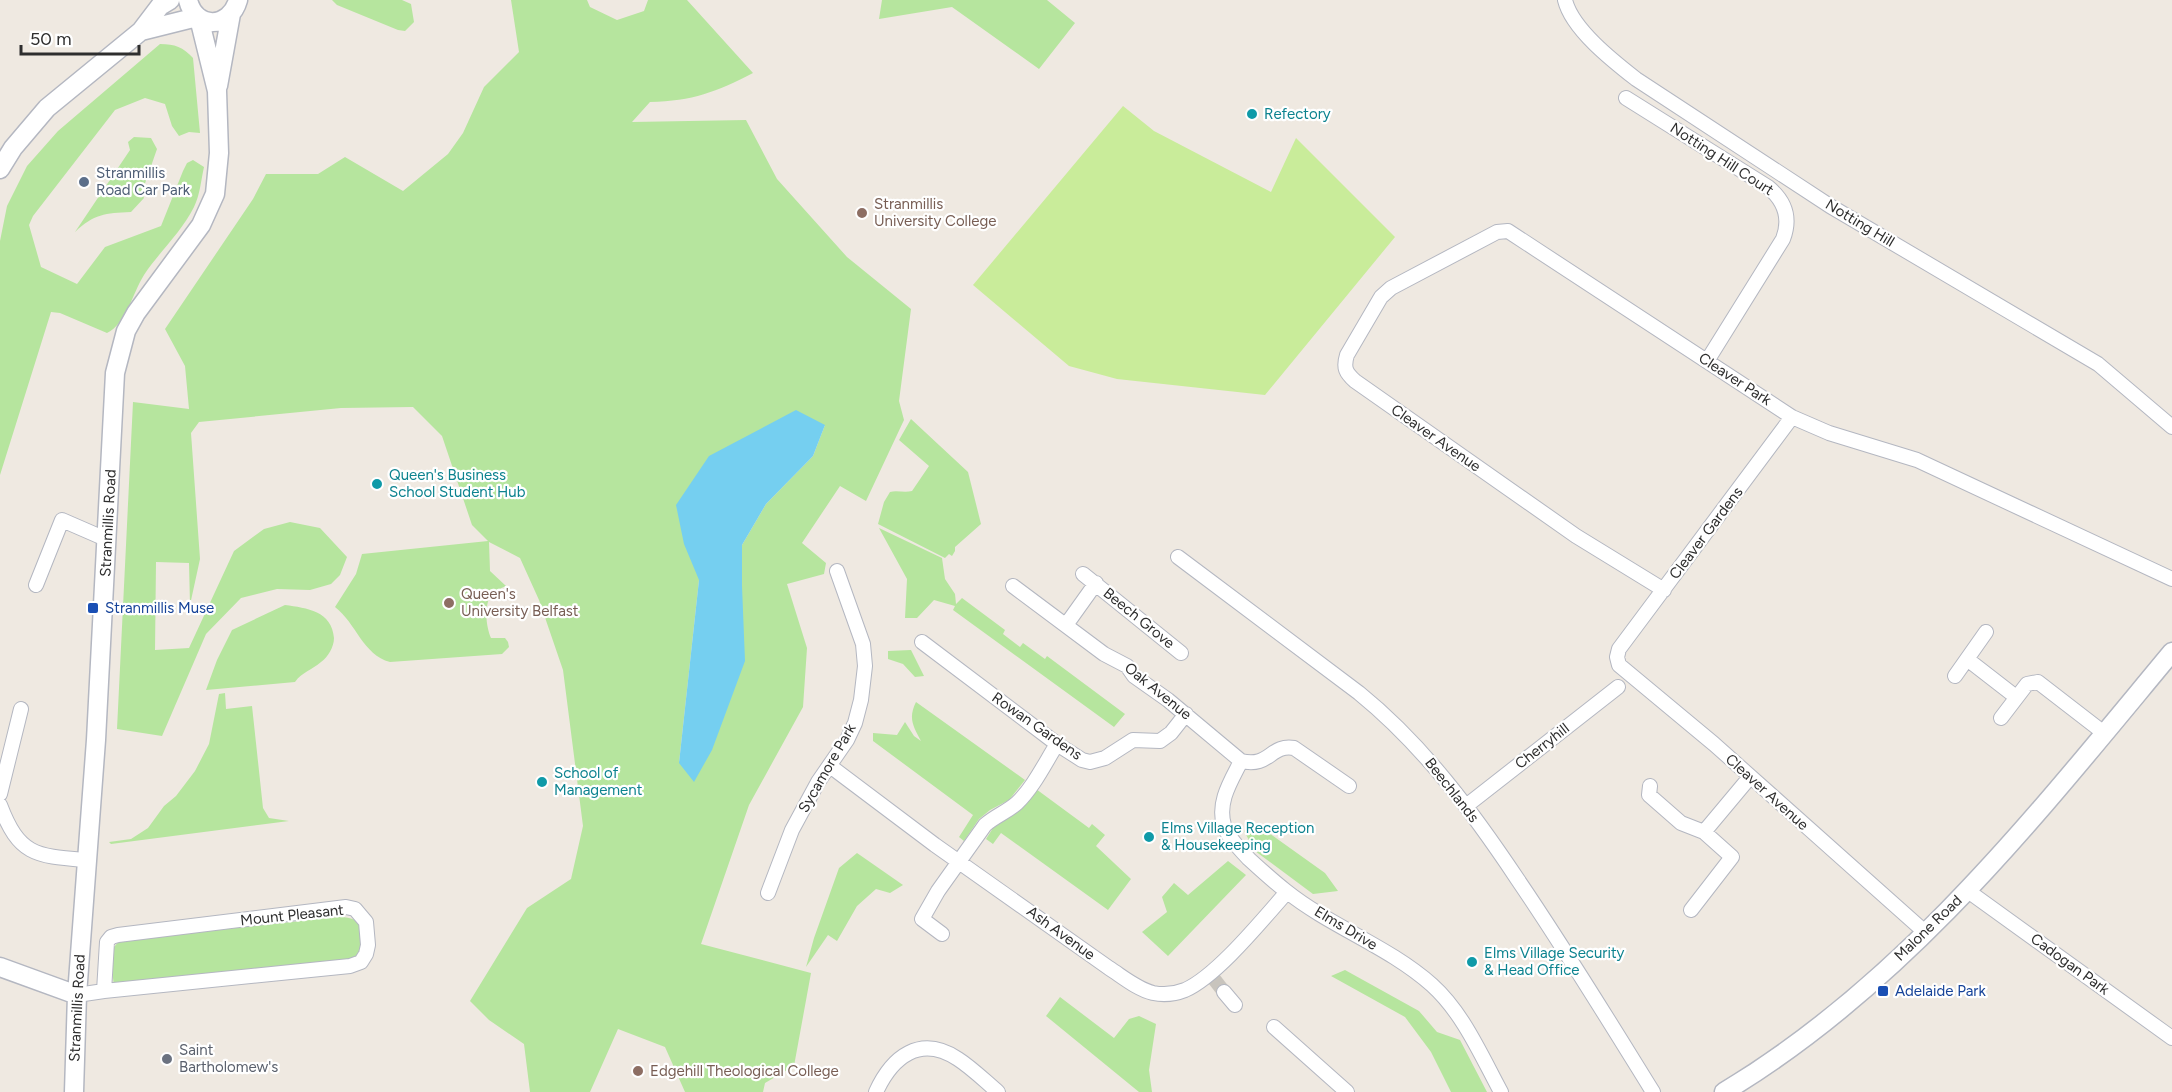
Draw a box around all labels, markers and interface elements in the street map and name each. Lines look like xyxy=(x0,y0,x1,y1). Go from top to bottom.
scale bar xyxy=(21,18,140,56)
text: 50 m xyxy=(30,28,72,50)
place label: Refectory xyxy=(1264,105,1331,123)
marker: Refectory xyxy=(1245,107,1259,121)
street label: Notting Hill Court xyxy=(1667,119,1777,199)
place label: Stranmillis Road Car Park xyxy=(96,164,191,199)
marker: Stranmillis Road Car Park xyxy=(77,175,91,189)
place label: Stranmillis University College xyxy=(874,195,996,230)
street label: Notting Hill xyxy=(1822,195,1898,251)
marker: Stranmillis University College xyxy=(855,206,869,220)
street label: Cleaver Park xyxy=(1695,349,1775,410)
street label: Cleaver Avenue xyxy=(1388,400,1484,476)
place label: Queen's Business School Student Hub xyxy=(389,466,526,501)
street label: Stranmillis Road xyxy=(96,469,120,577)
marker: Queen's Business School Student Hub xyxy=(370,477,384,491)
street label: Cleaver Gardens xyxy=(1665,483,1747,583)
street label: Beech Grove xyxy=(1100,584,1178,652)
place label: Queen's University Belfast xyxy=(461,585,579,620)
marker: Queen's University Belfast xyxy=(442,596,456,610)
place label: Stranmillis Muse xyxy=(105,599,214,617)
marker: Stranmillis Muse xyxy=(86,601,100,615)
street label: Oak Avenue xyxy=(1121,659,1195,723)
street label: Rowan Gardens xyxy=(989,688,1085,764)
street label: Cherryhill xyxy=(1511,719,1573,773)
street label: Sycamore Park xyxy=(794,720,860,816)
street label: Cleaver Avenue xyxy=(1722,750,1812,834)
street label: Beechlands xyxy=(1421,754,1483,826)
place label: School of Management xyxy=(554,764,643,799)
marker: School of Management xyxy=(535,775,549,789)
place label: Elms Village Reception & Housekeeping xyxy=(1161,819,1314,854)
marker: Elms Village Reception & Housekeeping xyxy=(1142,830,1156,844)
street label: Malone Road xyxy=(1890,891,1966,965)
street label: Mount Pleasant xyxy=(239,901,345,929)
street label: Ash Avenue xyxy=(1023,902,1099,964)
street label: Elms Drive xyxy=(1311,902,1381,954)
street label: Cadogan Park xyxy=(2027,929,2113,999)
place label: Elms Village Security & Head Office xyxy=(1484,944,1625,979)
street label: Stranmillis Road xyxy=(65,954,89,1062)
marker: Elms Village Security & Head Office xyxy=(1465,955,1479,969)
place label: Adelaide Park xyxy=(1895,982,1986,1000)
marker: Adelaide Park xyxy=(1876,984,1890,998)
place label: Saint Bartholomew's xyxy=(179,1041,278,1076)
marker: Saint Bartholomew's xyxy=(160,1052,174,1066)
place label: Edgehill Theological College xyxy=(650,1062,839,1080)
marker: Edgehill Theological College xyxy=(631,1064,645,1078)

